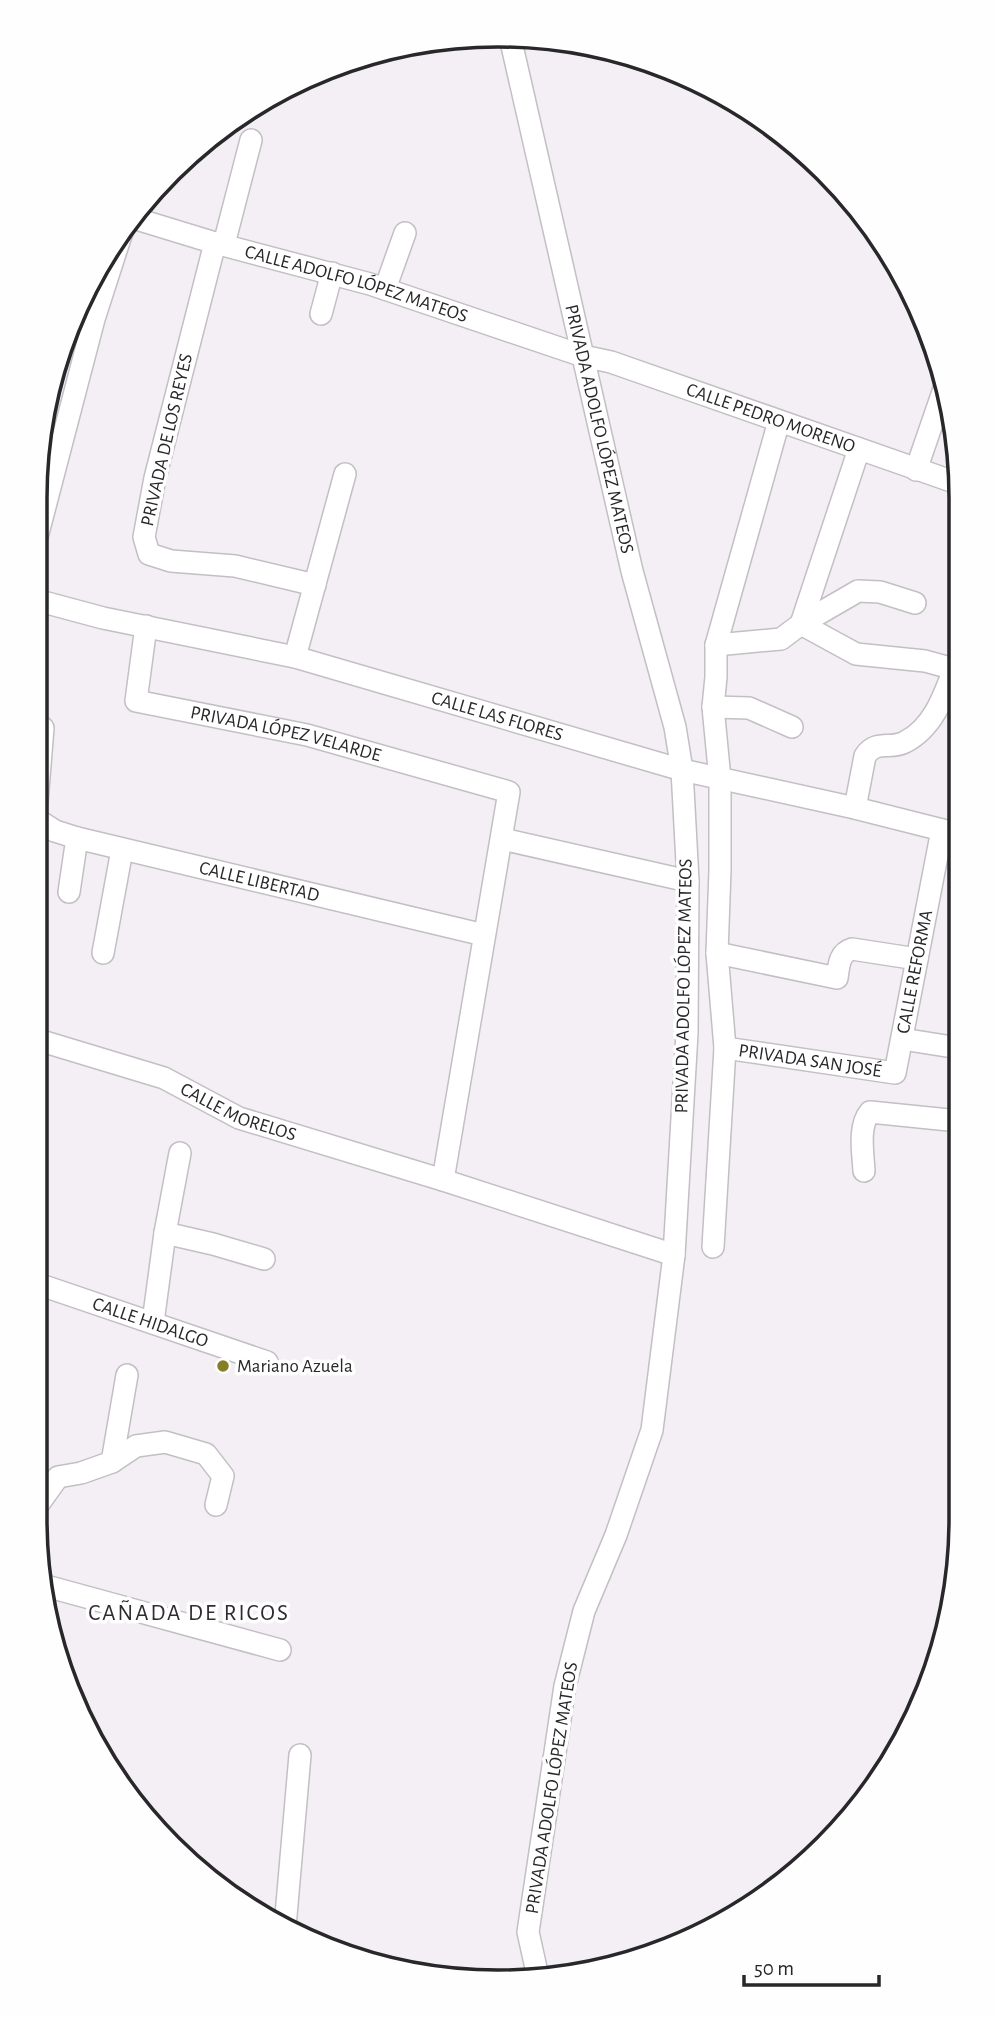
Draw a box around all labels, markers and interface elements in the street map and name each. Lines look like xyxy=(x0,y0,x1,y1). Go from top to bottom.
street label: CALLE ADOLFO LÓPEZ MATEOS xyxy=(243,242,470,326)
street label: PRIVADA ADOLFO LÓPEZ MATEOS xyxy=(562,302,637,555)
street label: PRIVADA DE LOS REYES xyxy=(138,352,196,528)
street label: CALLE PEDRO MORENO xyxy=(684,380,858,456)
street label: CALLE LAS FLORES xyxy=(429,688,565,744)
street label: PRIVADA LÓPEZ VELARDE xyxy=(189,703,383,765)
street label: CALLE LIBERTAD xyxy=(197,858,321,905)
street label: PRIVADA ADOLFO LÓPEZ MATEOS xyxy=(670,858,696,1114)
street label: CALLE REFORMA xyxy=(893,908,936,1035)
street label: PRIVADA SAN JOSÉ xyxy=(737,1041,883,1080)
street label: CALLE MORELOS xyxy=(177,1079,299,1144)
street label: CALLE HIDALGO xyxy=(90,1294,211,1351)
place label: Mariano Azuela xyxy=(237,1357,353,1376)
marker: Mariano Azuela xyxy=(215,1358,231,1374)
district label: CAÑADA DE RICOS xyxy=(88,1599,290,1625)
street label: PRIVADA ADOLFO LÓPEZ MATEOS xyxy=(521,1660,581,1915)
scale bar xyxy=(744,1944,879,1988)
text: 50 m xyxy=(754,1958,794,1979)

